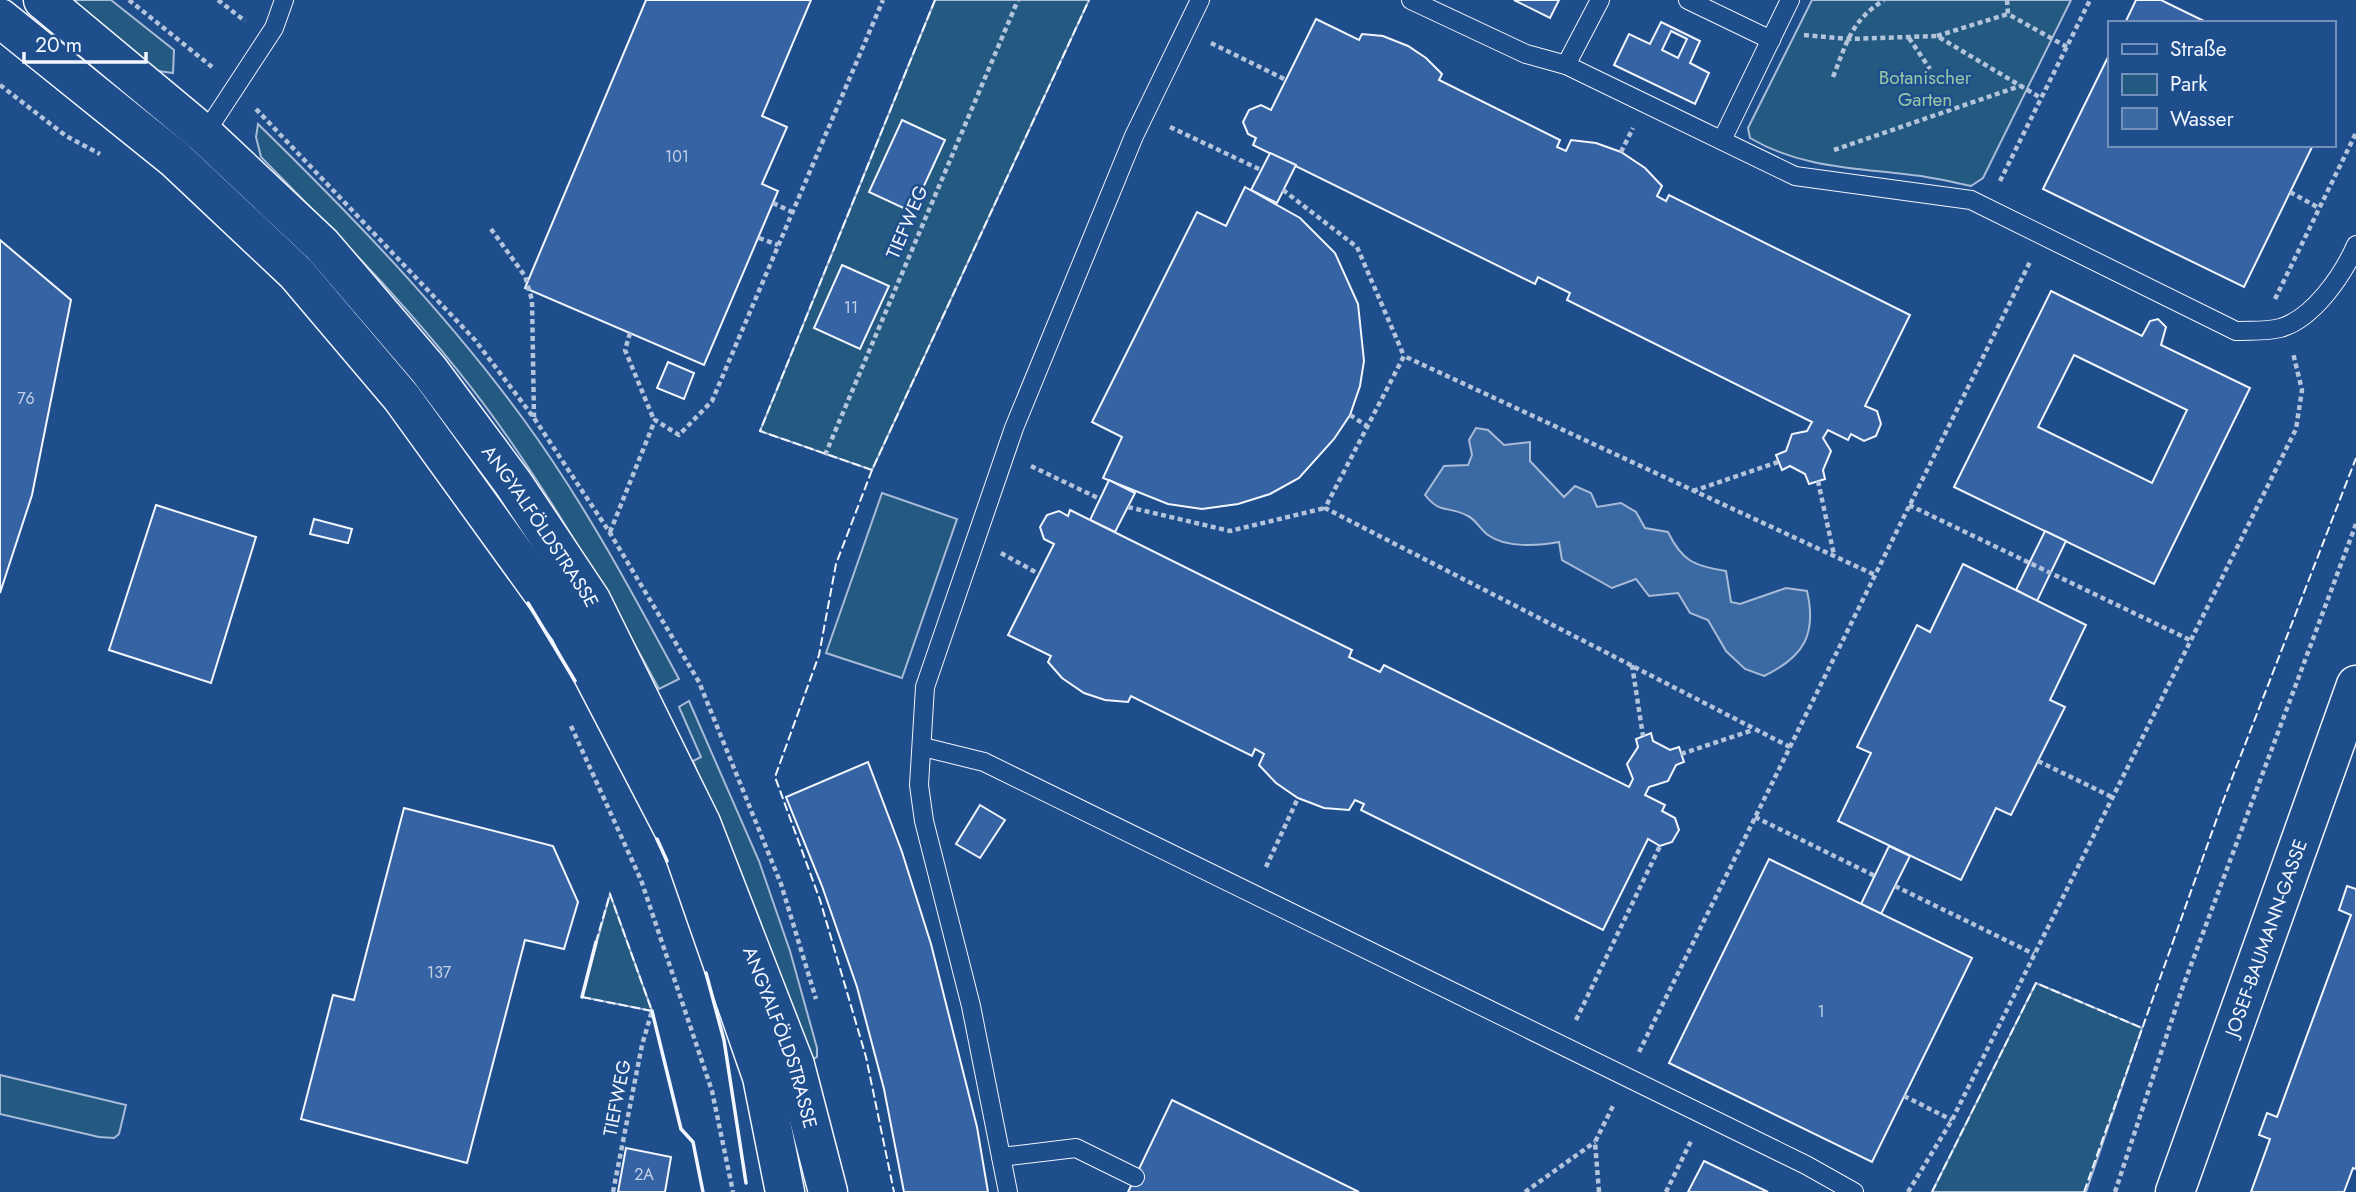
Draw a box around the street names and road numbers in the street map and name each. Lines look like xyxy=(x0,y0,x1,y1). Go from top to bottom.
street label: TIEFWEG xyxy=(879,181,935,263)
street label: ANGYALFÖLDSTRASSE xyxy=(476,439,606,611)
street label: JOSEF-BAUMANN-GASSE xyxy=(2217,835,2313,1043)
street label: ANGYALFÖLDSTRASSE xyxy=(737,942,824,1131)
street label: TIEFWEG xyxy=(596,1057,638,1139)

